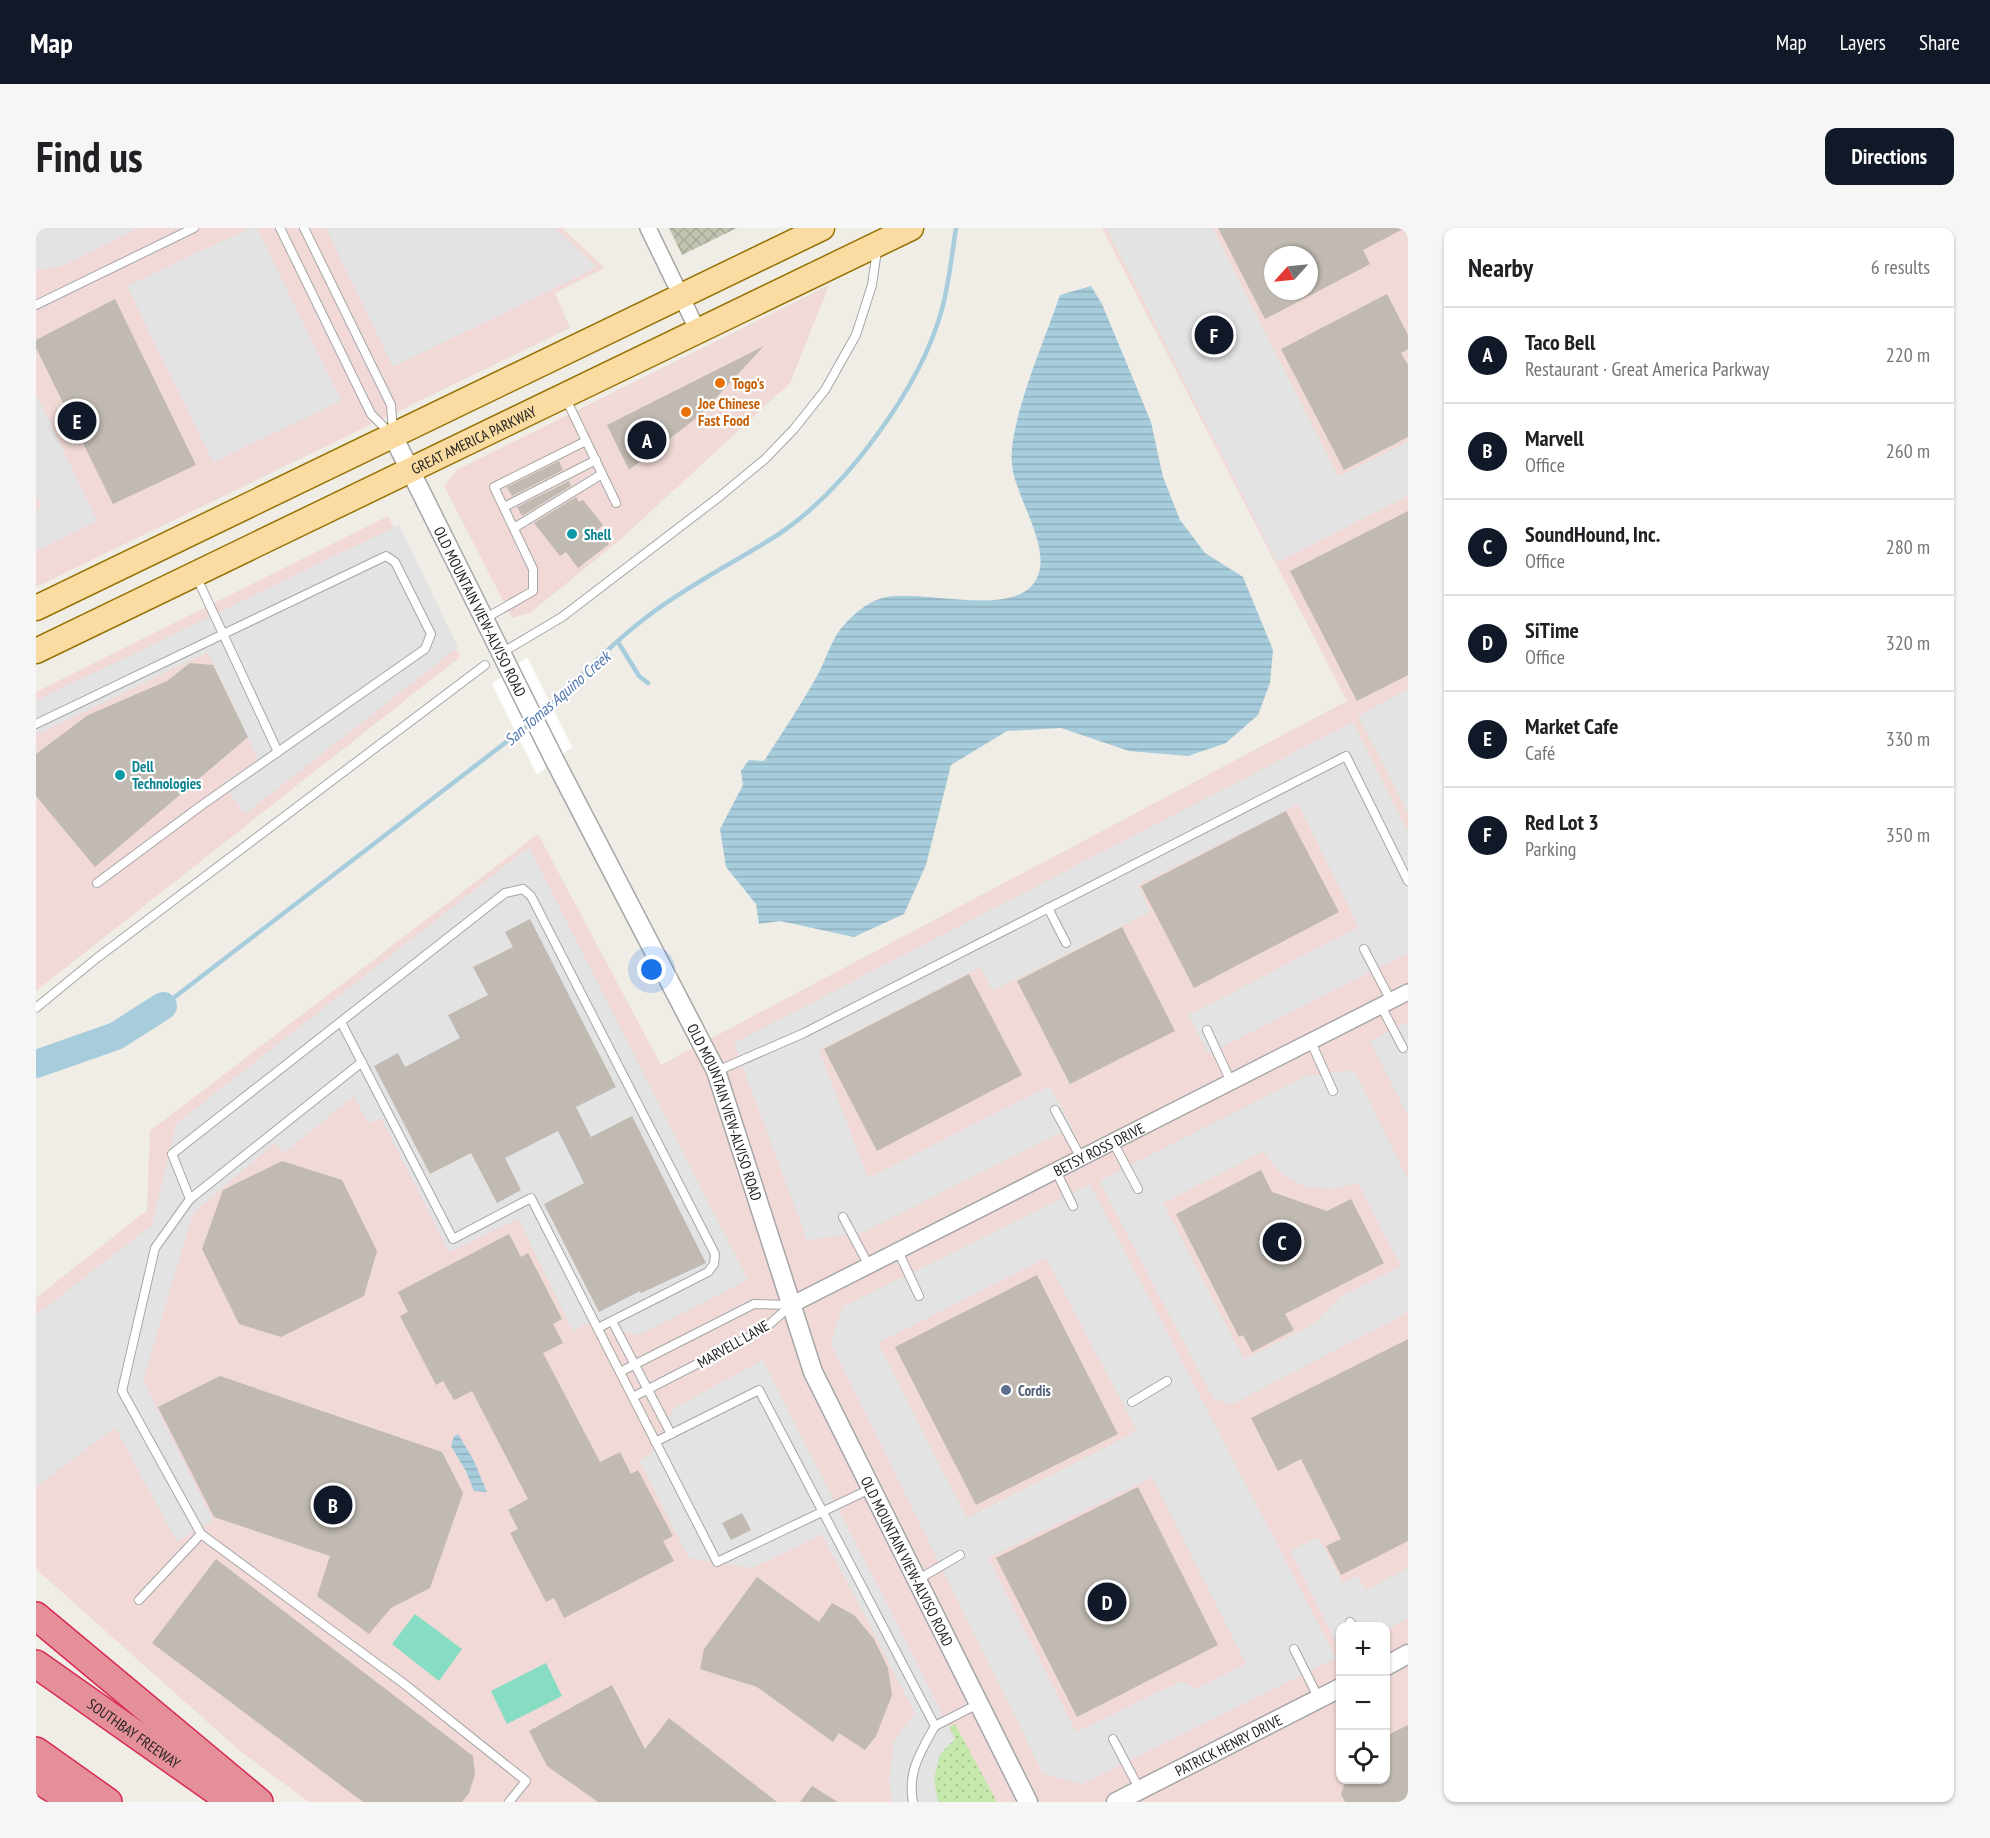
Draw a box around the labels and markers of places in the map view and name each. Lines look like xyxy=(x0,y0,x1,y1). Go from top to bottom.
pin: F xyxy=(1194,312,1234,358)
place label: Togo's xyxy=(732,374,764,393)
marker: Togo's xyxy=(713,376,727,390)
place label: Joe Chinese Fast Food xyxy=(697,394,760,430)
pin: E xyxy=(58,398,96,444)
marker: Joe Chinese Fast Food xyxy=(679,405,693,419)
pin: A xyxy=(628,418,666,462)
place label: Shell xyxy=(584,525,611,544)
marker: Shell xyxy=(565,527,579,541)
place label: Dell Technologies xyxy=(132,757,201,793)
marker: Dell Technologies xyxy=(113,768,127,782)
pin: C xyxy=(1262,1220,1302,1264)
place label: Cordis xyxy=(1018,1381,1051,1400)
marker: Cordis xyxy=(999,1383,1013,1397)
pin: B xyxy=(314,1482,352,1528)
pin: D xyxy=(1088,1580,1126,1624)

